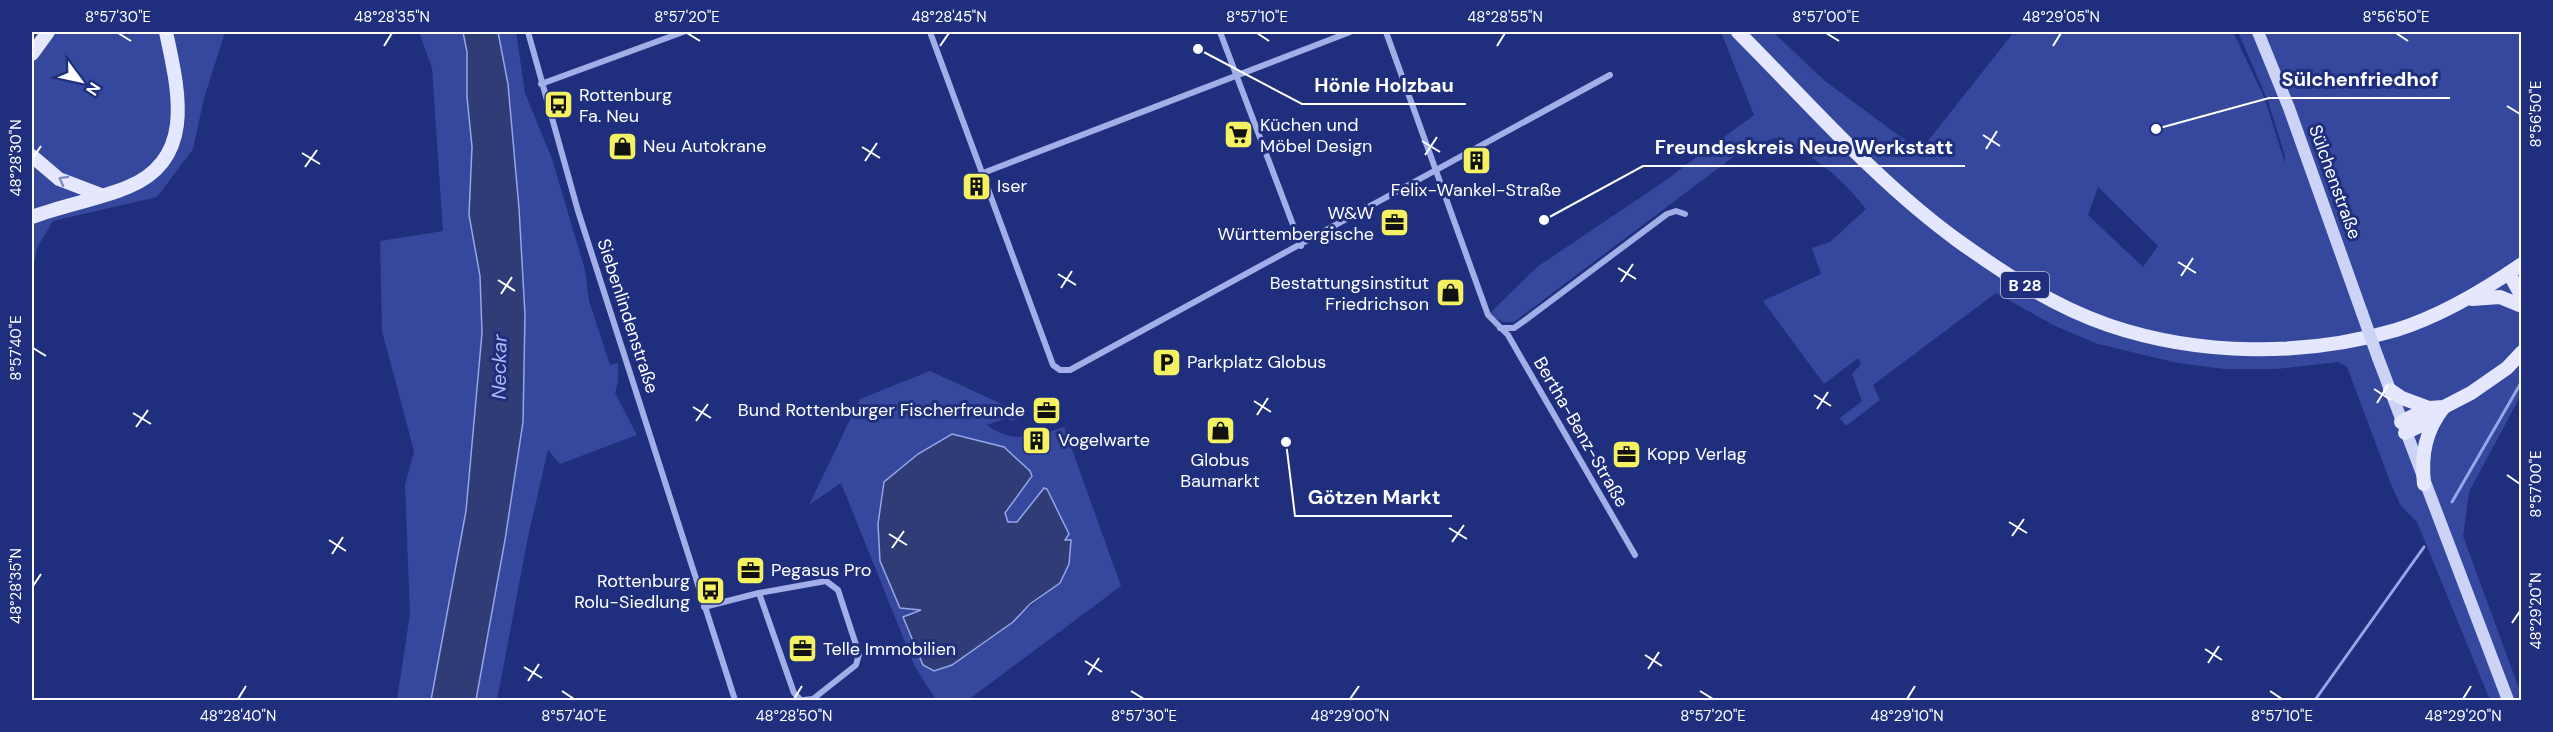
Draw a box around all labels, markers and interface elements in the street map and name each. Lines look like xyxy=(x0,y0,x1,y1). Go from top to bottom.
text: 8°57'30"E xyxy=(85,7,151,27)
text: 48°28'35"N xyxy=(354,7,430,27)
text: 8°57'20"E xyxy=(654,7,720,27)
text: 48°28'45"N xyxy=(911,7,987,27)
text: 8°57'10"E xyxy=(1226,7,1288,27)
text: 48°28'55"N xyxy=(1467,7,1543,27)
text: 8°57'00"E xyxy=(1792,7,1860,27)
text: 48°29'05"N xyxy=(2022,7,2100,27)
text: 8°56'50"E xyxy=(2362,7,2430,27)
north arrow xyxy=(51,51,111,111)
callout: Sülchenfriedhof xyxy=(2269,60,2450,98)
callout: Hönle Holzbau xyxy=(1302,66,1466,104)
text: Sülchenfriedhof xyxy=(2282,66,2438,92)
text: Hönle Holzbau xyxy=(1314,72,1454,98)
text: N xyxy=(81,78,105,100)
text: 8°56'50"E xyxy=(2526,80,2546,148)
place label: Rottenburg Fa. Neu xyxy=(579,83,672,128)
bus stop icon: Rottenburg Fa. Neu xyxy=(542,89,574,121)
place label: Küchen und Möbel Design xyxy=(1260,113,1372,158)
text: 48°28'30"N xyxy=(6,119,26,197)
supermarket icon: Küchen und Möbel Design xyxy=(1223,119,1255,151)
street label: Sülchenstraße xyxy=(2303,122,2367,242)
callout: Freundeskreis Neue Werkstatt xyxy=(1643,128,1965,166)
shop icon: Neu Autokrane xyxy=(606,130,638,162)
place label: Neu Autokrane xyxy=(643,134,766,158)
text: Freundeskreis Neue Werkstatt xyxy=(1655,134,1953,160)
building icon: Felix-Wankel-Straße xyxy=(1460,145,1492,177)
building icon: Iser xyxy=(960,170,992,202)
place label: Iser xyxy=(997,174,1027,198)
one-way arrow xyxy=(59,176,69,187)
place label: Felix-Wankel-Straße xyxy=(1391,178,1561,202)
place label: W&W Württembergische xyxy=(1218,201,1374,246)
office icon: W&W Württembergische xyxy=(1379,207,1411,239)
street label: Siebenlindenstraße xyxy=(592,236,664,396)
place label: Bestattungsinstitut Friedrichson xyxy=(1270,271,1429,316)
road number: B 28 xyxy=(2001,272,2049,298)
shop icon: Bestattungsinstitut Friedrichson xyxy=(1434,277,1466,309)
text: 8°57'40"E xyxy=(6,315,26,381)
water label: Neckar xyxy=(485,334,513,400)
parking icon: Parkplatz Globus xyxy=(1150,346,1182,378)
place label: Parkplatz Globus xyxy=(1187,350,1326,374)
street label: Bertha-Benz-Straße xyxy=(1528,352,1634,512)
office icon: Bund Rottenburger Fischerfreunde xyxy=(1030,394,1062,426)
place label: Bund Rottenburger Fischerfreunde xyxy=(738,398,1025,422)
shop icon: Globus Baumarkt xyxy=(1204,415,1236,447)
building icon: Vogelwarte xyxy=(1021,424,1053,456)
place label: Vogelwarte xyxy=(1058,428,1150,452)
office icon: Kopp Verlag xyxy=(1610,438,1642,470)
place label: Kopp Verlag xyxy=(1647,442,1747,466)
place label: Globus Baumarkt xyxy=(1180,448,1260,493)
text: 8°57'00"E xyxy=(2526,450,2546,518)
callout: Götzen Markt xyxy=(1295,478,1452,516)
text: Götzen Markt xyxy=(1308,484,1440,510)
text: 48°28'35"N xyxy=(6,548,26,624)
office icon: Pegasus Pro xyxy=(734,554,766,586)
place label: Pegasus Pro xyxy=(771,558,872,582)
place label: Rottenburg Rolu-Siedlung xyxy=(574,569,690,614)
text: 48°29'20"N xyxy=(2526,572,2546,650)
bus stop icon: Rottenburg Rolu-Siedlung xyxy=(695,575,727,607)
office icon: Telle Immobilien xyxy=(786,633,818,665)
place label: Telle Immobilien xyxy=(823,637,956,661)
text: 48°28'40"N xyxy=(200,706,276,726)
text: 8°57'40"E xyxy=(541,706,607,726)
text: 48°28'50"N xyxy=(756,706,832,726)
text: 8°57'30"E xyxy=(1111,706,1177,726)
text: 48°29'00"N xyxy=(1311,706,1389,726)
text: 8°57'20"E xyxy=(1680,706,1746,726)
text: 48°29'10"N xyxy=(1870,706,1944,726)
text: 8°57'10"E xyxy=(2251,706,2313,726)
text: 48°29'20"N xyxy=(2424,706,2502,726)

